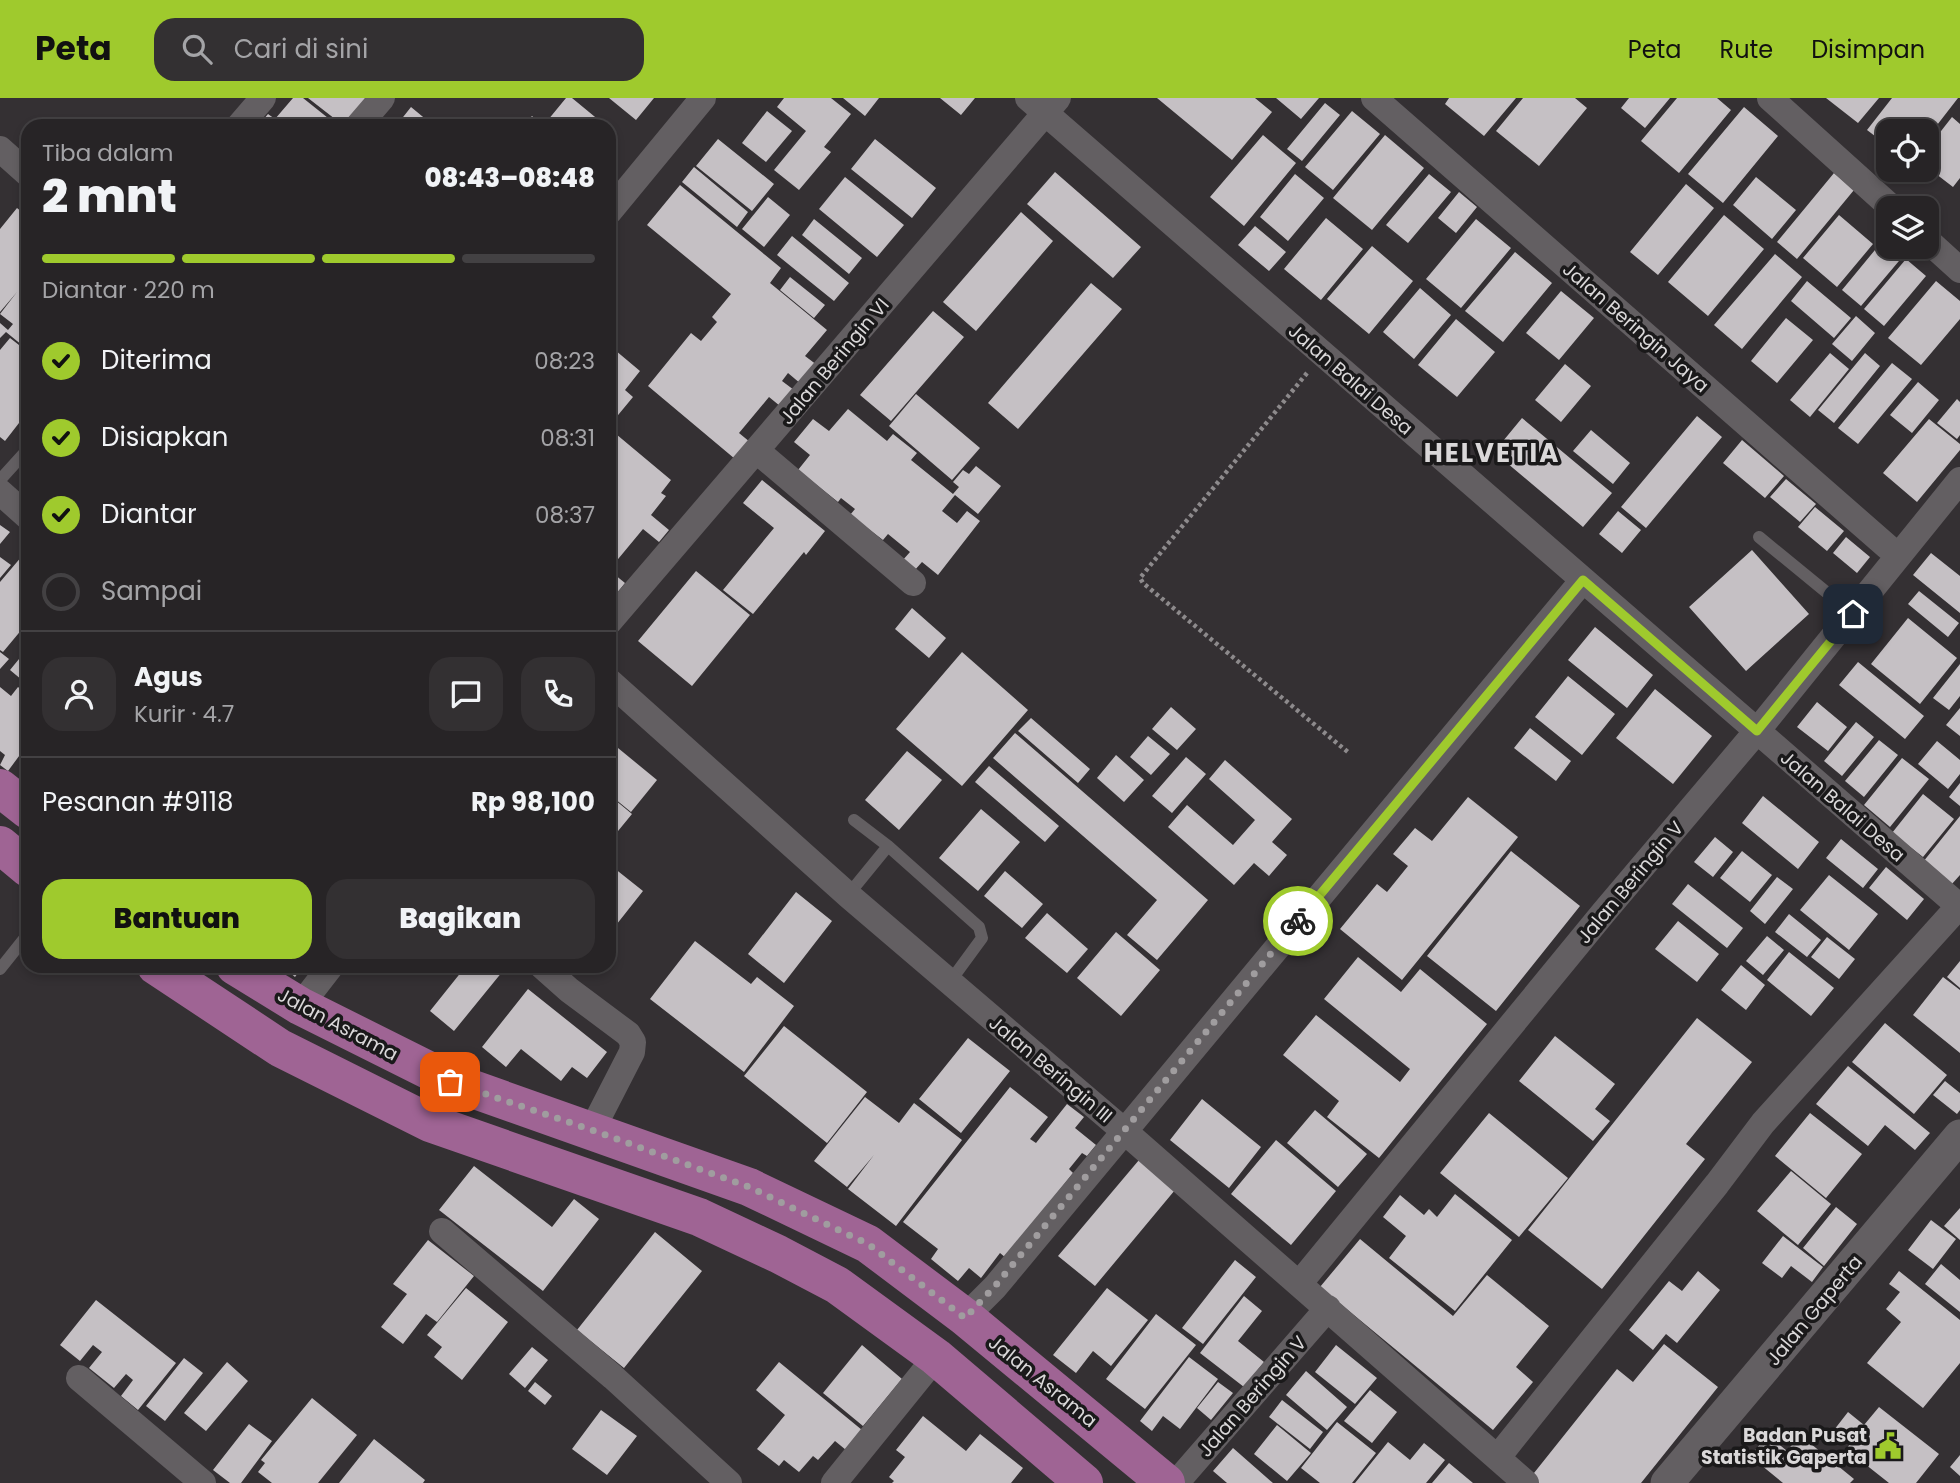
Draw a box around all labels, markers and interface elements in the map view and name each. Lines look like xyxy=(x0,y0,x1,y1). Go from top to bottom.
search box xyxy=(154,18,644,81)
text: Peta xyxy=(35,25,112,72)
icon: search xyxy=(178,30,216,68)
text: Cari di sini xyxy=(234,31,368,67)
text: Peta xyxy=(1628,33,1682,66)
text: Rute xyxy=(1720,33,1773,66)
text: Disimpan xyxy=(1811,33,1925,66)
map controls xyxy=(1876,119,1939,259)
button: locate xyxy=(1876,119,1939,182)
text: Tiba dalam xyxy=(42,137,173,169)
text: 08:43–08:48 xyxy=(424,160,595,196)
text: 2 mnt xyxy=(42,164,177,228)
button: layers xyxy=(1876,196,1939,259)
street label: Jalan Beringin Jaya xyxy=(1557,256,1715,399)
text: Diantar · 220 m xyxy=(42,274,215,306)
street label: Jalan Beringin VI xyxy=(773,292,895,430)
street label: Jalan Balai Desa xyxy=(1282,318,1419,441)
icon: check xyxy=(42,342,80,380)
text: Diterima xyxy=(101,342,212,378)
text: 08:23 xyxy=(534,345,595,377)
icon: check xyxy=(42,419,80,457)
text: Disiapkan xyxy=(101,419,229,455)
text: 08:31 xyxy=(540,422,595,454)
district label: HELVETIA xyxy=(1424,435,1560,471)
icon: check xyxy=(42,496,80,534)
text: Diantar xyxy=(101,496,197,532)
text: 08:37 xyxy=(535,499,595,531)
text: Sampai xyxy=(101,573,202,609)
pin xyxy=(1823,584,1883,644)
icon: home xyxy=(1834,595,1872,633)
button: person xyxy=(42,657,116,731)
button: chat xyxy=(429,657,503,731)
button: phone xyxy=(521,657,595,731)
text: Agus xyxy=(134,659,203,695)
text: Kurir · 4.7 xyxy=(134,698,234,730)
street label: Jalan Balai Desa xyxy=(1774,745,1911,868)
text: Pesanan #9118 xyxy=(42,784,233,820)
text: Rp 98,100 xyxy=(471,784,595,820)
street label: Jalan Beringin V xyxy=(1571,815,1690,949)
button: Bantuan xyxy=(42,879,312,959)
button: Bagikan xyxy=(326,879,595,959)
courier xyxy=(1263,886,1333,956)
icon: bike xyxy=(1279,902,1317,940)
street label: Jalan Asrama xyxy=(273,981,403,1068)
street label: Jalan Beringin III xyxy=(983,1010,1118,1129)
pin xyxy=(420,1052,480,1112)
icon: bag xyxy=(431,1063,469,1101)
street label: Jalan Gaperta xyxy=(1760,1249,1869,1371)
street label: Jalan Asrama xyxy=(983,1329,1103,1434)
street label: Jalan Beringin V xyxy=(1192,1330,1313,1463)
place label: Badan Pusat Statistik Gaperta xyxy=(1701,1422,1867,1471)
public building icon: Badan Pusat Statistik Gaperta xyxy=(1873,1431,1903,1461)

